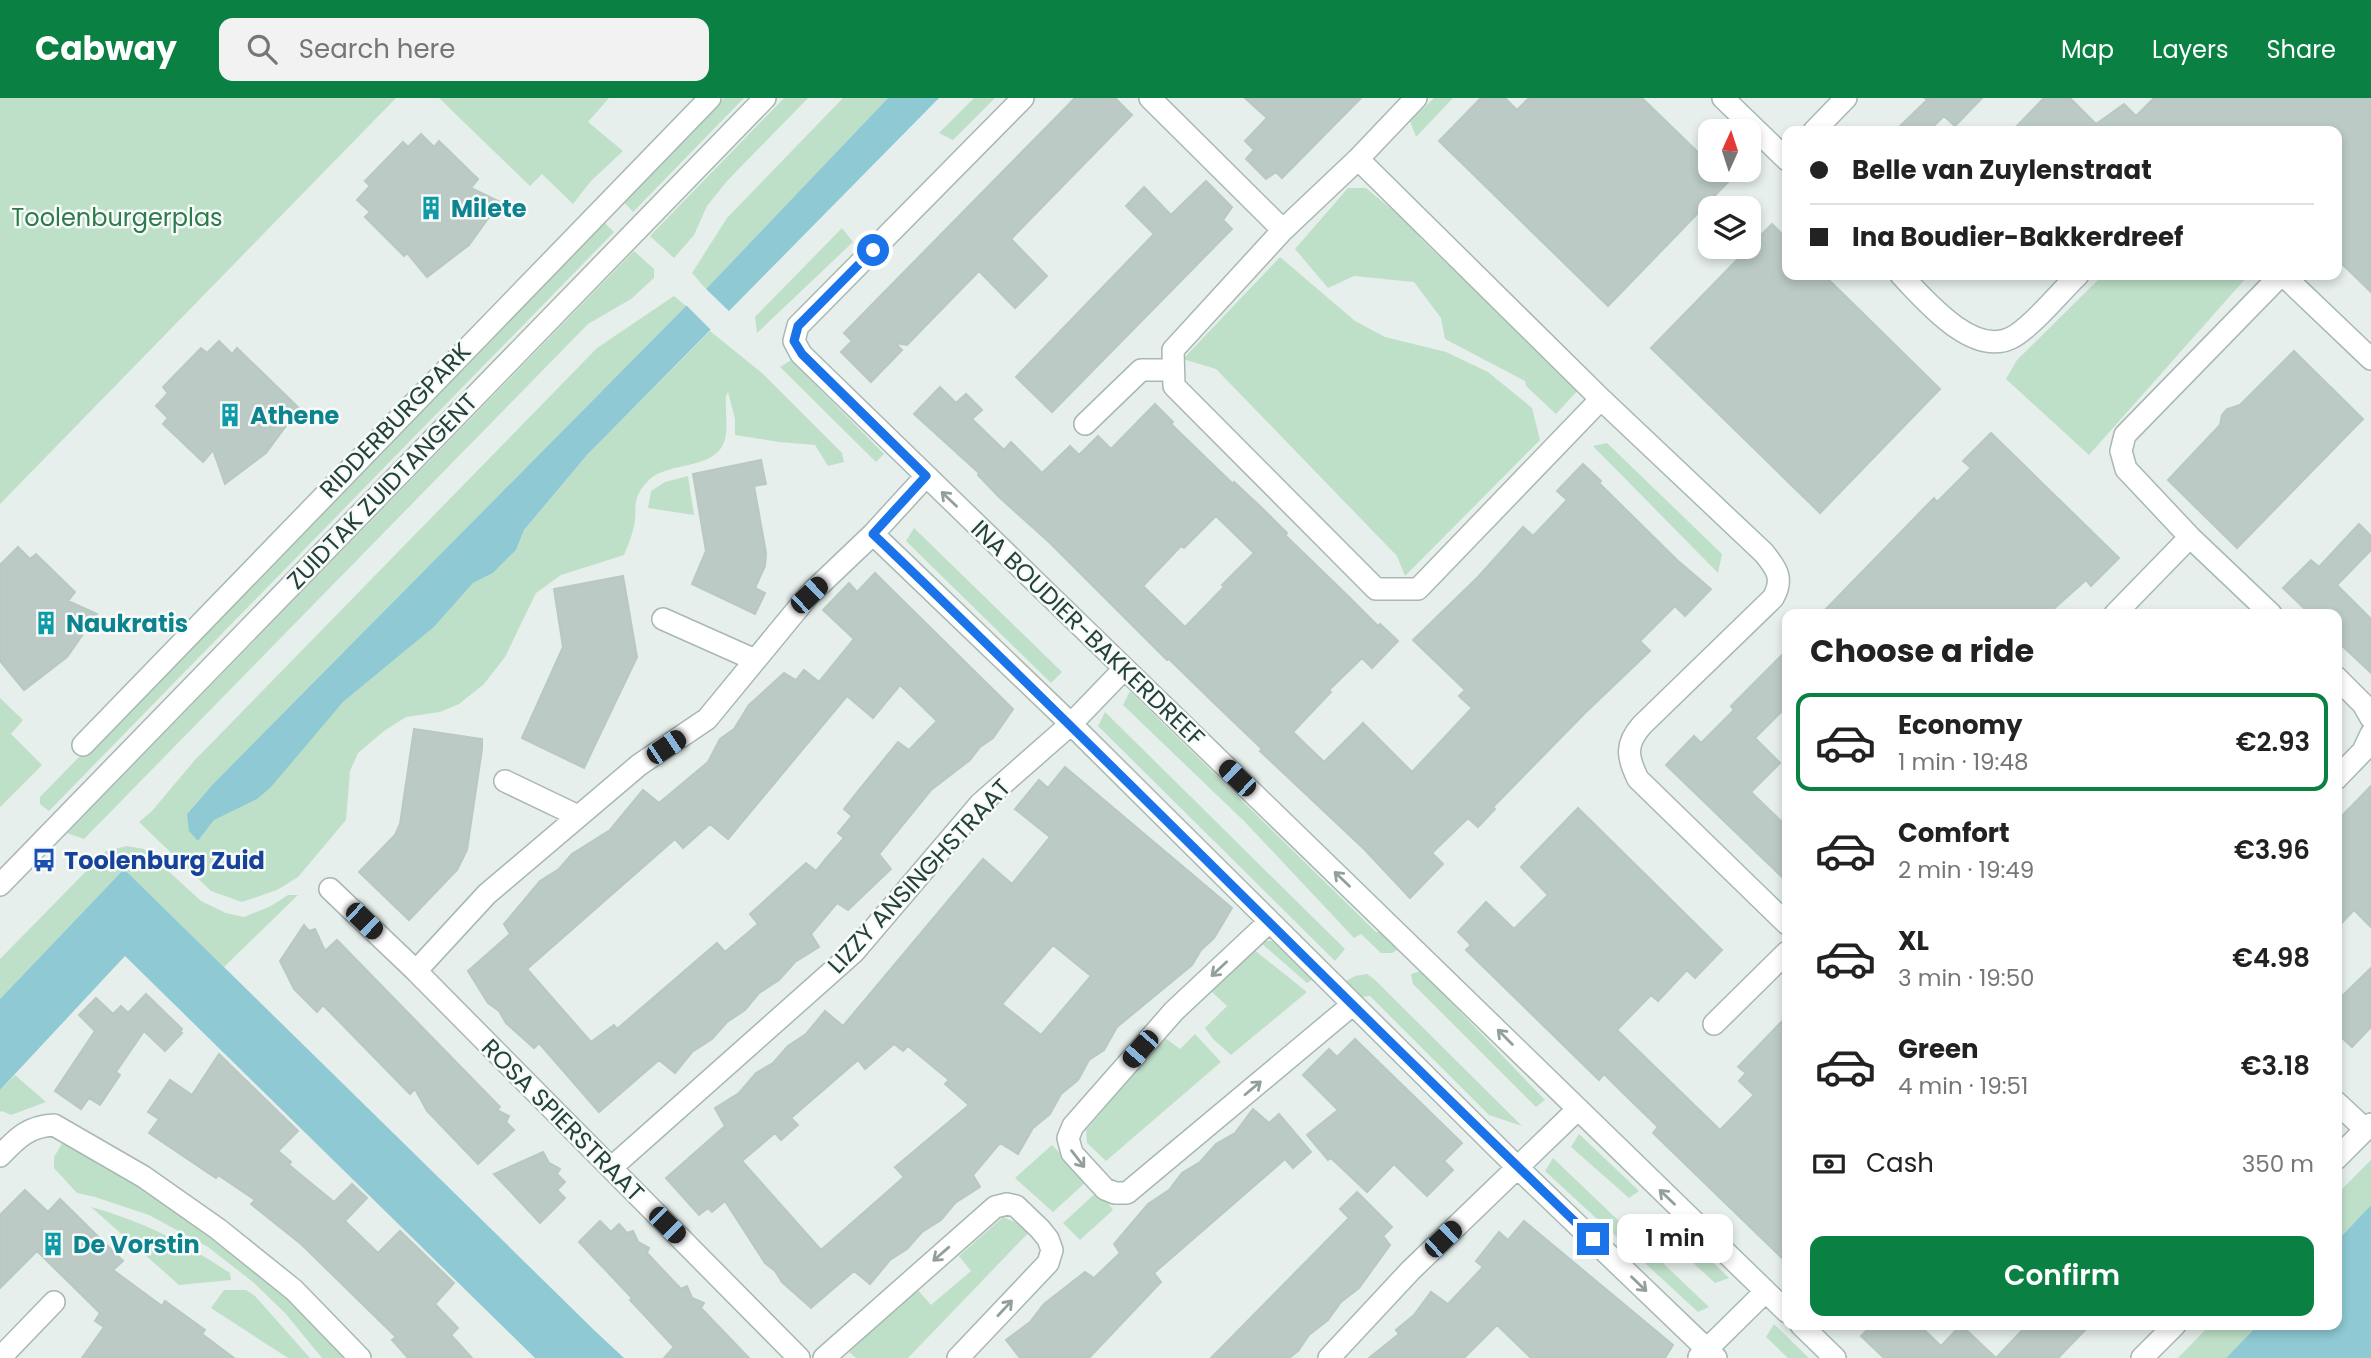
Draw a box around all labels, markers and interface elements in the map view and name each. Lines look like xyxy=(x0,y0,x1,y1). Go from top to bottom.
search box xyxy=(219,18,709,81)
text: Cabway xyxy=(35,25,177,72)
icon: search xyxy=(243,30,281,68)
text: Search here xyxy=(299,31,455,67)
text: Map xyxy=(2061,33,2114,66)
text: Layers xyxy=(2152,33,2228,66)
text: Share xyxy=(2266,33,2336,66)
north arrow xyxy=(1698,119,1760,182)
map controls xyxy=(1698,119,1761,259)
text: Belle van Zuylenstraat xyxy=(1852,152,2152,188)
place label: Milete xyxy=(451,192,527,225)
building icon: Milete xyxy=(417,194,445,222)
button: layers xyxy=(1698,196,1761,259)
park label: Toolenburgerplas xyxy=(11,201,223,234)
text: Ina Boudier-Bakkerdreef xyxy=(1852,219,2183,255)
route start xyxy=(857,234,889,266)
street label: RIDDERBURGPARK xyxy=(312,335,478,505)
street label: ZUIDTAK ZUIDTANGENT xyxy=(279,386,485,596)
place label: Athene xyxy=(250,399,340,432)
building icon: Athene xyxy=(216,401,244,429)
one-way arrow xyxy=(941,490,958,507)
street label: INA BOUDIER-BAKKERDREEF xyxy=(964,512,1212,754)
car xyxy=(787,573,832,617)
place label: Naukratis xyxy=(66,607,188,640)
building icon: Naukratis xyxy=(32,609,60,637)
text: Choose a ride xyxy=(1810,628,2034,673)
text: Economy xyxy=(1898,707,2022,743)
icon: car xyxy=(1814,711,1877,774)
text: €2.93 xyxy=(2236,724,2310,760)
car xyxy=(643,727,690,767)
text: 1 min · 19:48 xyxy=(1898,746,2028,778)
car xyxy=(1215,756,1260,800)
street label: LIZZY ANSINGHSTRAAT xyxy=(820,772,1018,980)
text: Comfort xyxy=(1898,815,2010,851)
icon: car xyxy=(1814,819,1877,882)
text: €3.96 xyxy=(2234,832,2310,868)
place label: Toolenburg Zuid xyxy=(64,844,265,877)
bus stop icon: Toolenburg Zuid xyxy=(30,846,58,874)
text: 2 min · 19:49 xyxy=(1898,854,2034,886)
one-way arrow xyxy=(1334,870,1351,887)
car xyxy=(342,899,387,943)
text: XL xyxy=(1898,923,1929,959)
icon: car xyxy=(1814,927,1877,990)
text: €4.98 xyxy=(2232,940,2310,976)
one-way arrow xyxy=(1211,960,1228,977)
text: 3 min · 19:50 xyxy=(1898,962,2035,994)
car xyxy=(1119,1026,1162,1072)
one-way arrow xyxy=(1497,1029,1514,1046)
street label: ROSA SPIERSTRAAT xyxy=(474,1031,652,1209)
text: Green xyxy=(1898,1031,1979,1067)
icon: car xyxy=(1814,1035,1877,1098)
text: €3.18 xyxy=(2241,1048,2310,1084)
text: 4 min · 19:51 xyxy=(1898,1070,2028,1102)
one-way arrow xyxy=(1243,1080,1261,1095)
icon: cash xyxy=(1810,1145,1848,1183)
text: Cash xyxy=(1866,1145,1934,1181)
text: 350 m xyxy=(2242,1148,2314,1180)
one-way arrow xyxy=(1070,1149,1085,1168)
one-way arrow xyxy=(1659,1188,1676,1205)
car xyxy=(645,1203,690,1247)
callout: 1 min xyxy=(1618,1214,1733,1264)
car xyxy=(1421,1217,1466,1261)
text: 1 min xyxy=(1645,1222,1705,1254)
route end xyxy=(1577,1223,1609,1255)
place label: De Vorstin xyxy=(73,1228,200,1261)
building icon: De Vorstin xyxy=(39,1230,67,1258)
button: Confirm xyxy=(1810,1236,2314,1316)
one-way arrow xyxy=(933,1246,950,1263)
one-way arrow xyxy=(1631,1276,1648,1293)
one-way arrow xyxy=(996,1300,1013,1317)

